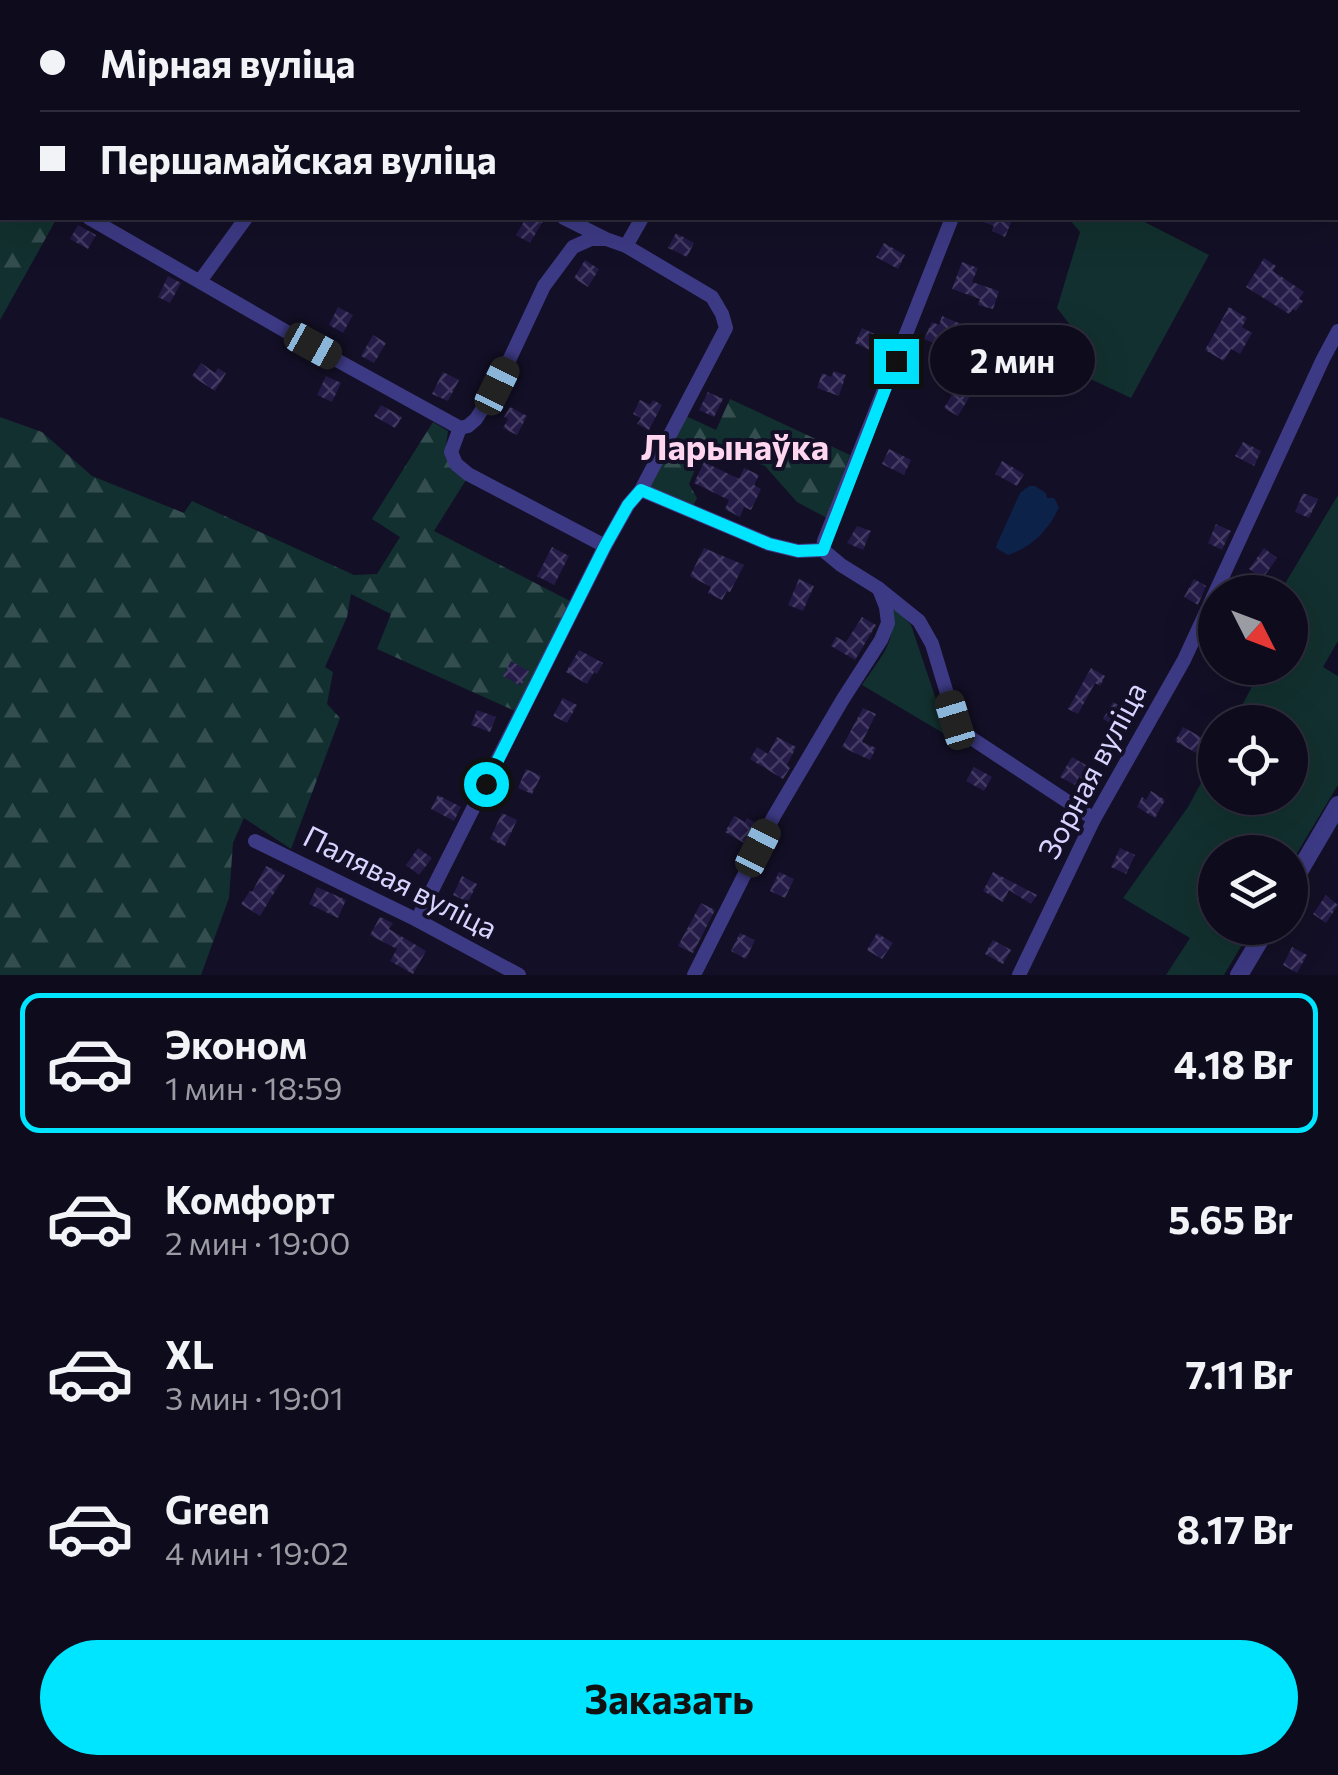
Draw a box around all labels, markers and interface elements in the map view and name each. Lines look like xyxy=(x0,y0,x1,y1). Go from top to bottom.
text: Мірная вуліца xyxy=(100,39,355,86)
text: Першамайская вуліца xyxy=(100,135,497,182)
car xyxy=(279,318,347,374)
callout: 2 мин xyxy=(931,326,1096,396)
route end xyxy=(874,339,919,384)
text: 2 мин xyxy=(970,340,1055,380)
car xyxy=(470,352,524,420)
district label: Ларынаўка xyxy=(641,424,829,467)
north arrow xyxy=(1198,575,1308,685)
map controls xyxy=(1198,575,1308,945)
street label: Зорная вуліца xyxy=(1029,675,1153,865)
car xyxy=(932,687,978,753)
button: locate xyxy=(1198,705,1308,815)
route start xyxy=(464,762,509,807)
car xyxy=(731,814,785,882)
street label: Палявая вуліца xyxy=(298,816,504,945)
button: layers xyxy=(1198,835,1308,945)
icon: car xyxy=(45,1018,135,1108)
text: Эконом xyxy=(165,1020,307,1067)
text: 4.18 Br xyxy=(1174,1040,1293,1087)
text: 1 мин · 18:59 xyxy=(165,1067,342,1107)
icon: car xyxy=(45,1173,135,1263)
text: Комфорт xyxy=(165,1175,335,1222)
text: 5.65 Br xyxy=(1168,1195,1293,1242)
text: 2 мин · 19:00 xyxy=(165,1222,350,1262)
icon: car xyxy=(45,1328,135,1418)
text: XL xyxy=(165,1330,214,1377)
text: 7.11 Br xyxy=(1185,1350,1293,1397)
text: 3 мин · 19:01 xyxy=(165,1377,344,1417)
icon: car xyxy=(45,1483,135,1573)
text: Green xyxy=(165,1485,270,1532)
text: 8.17 Br xyxy=(1177,1505,1293,1552)
text: 4 мин · 19:02 xyxy=(165,1532,349,1572)
button: Заказать xyxy=(40,1640,1298,1755)

